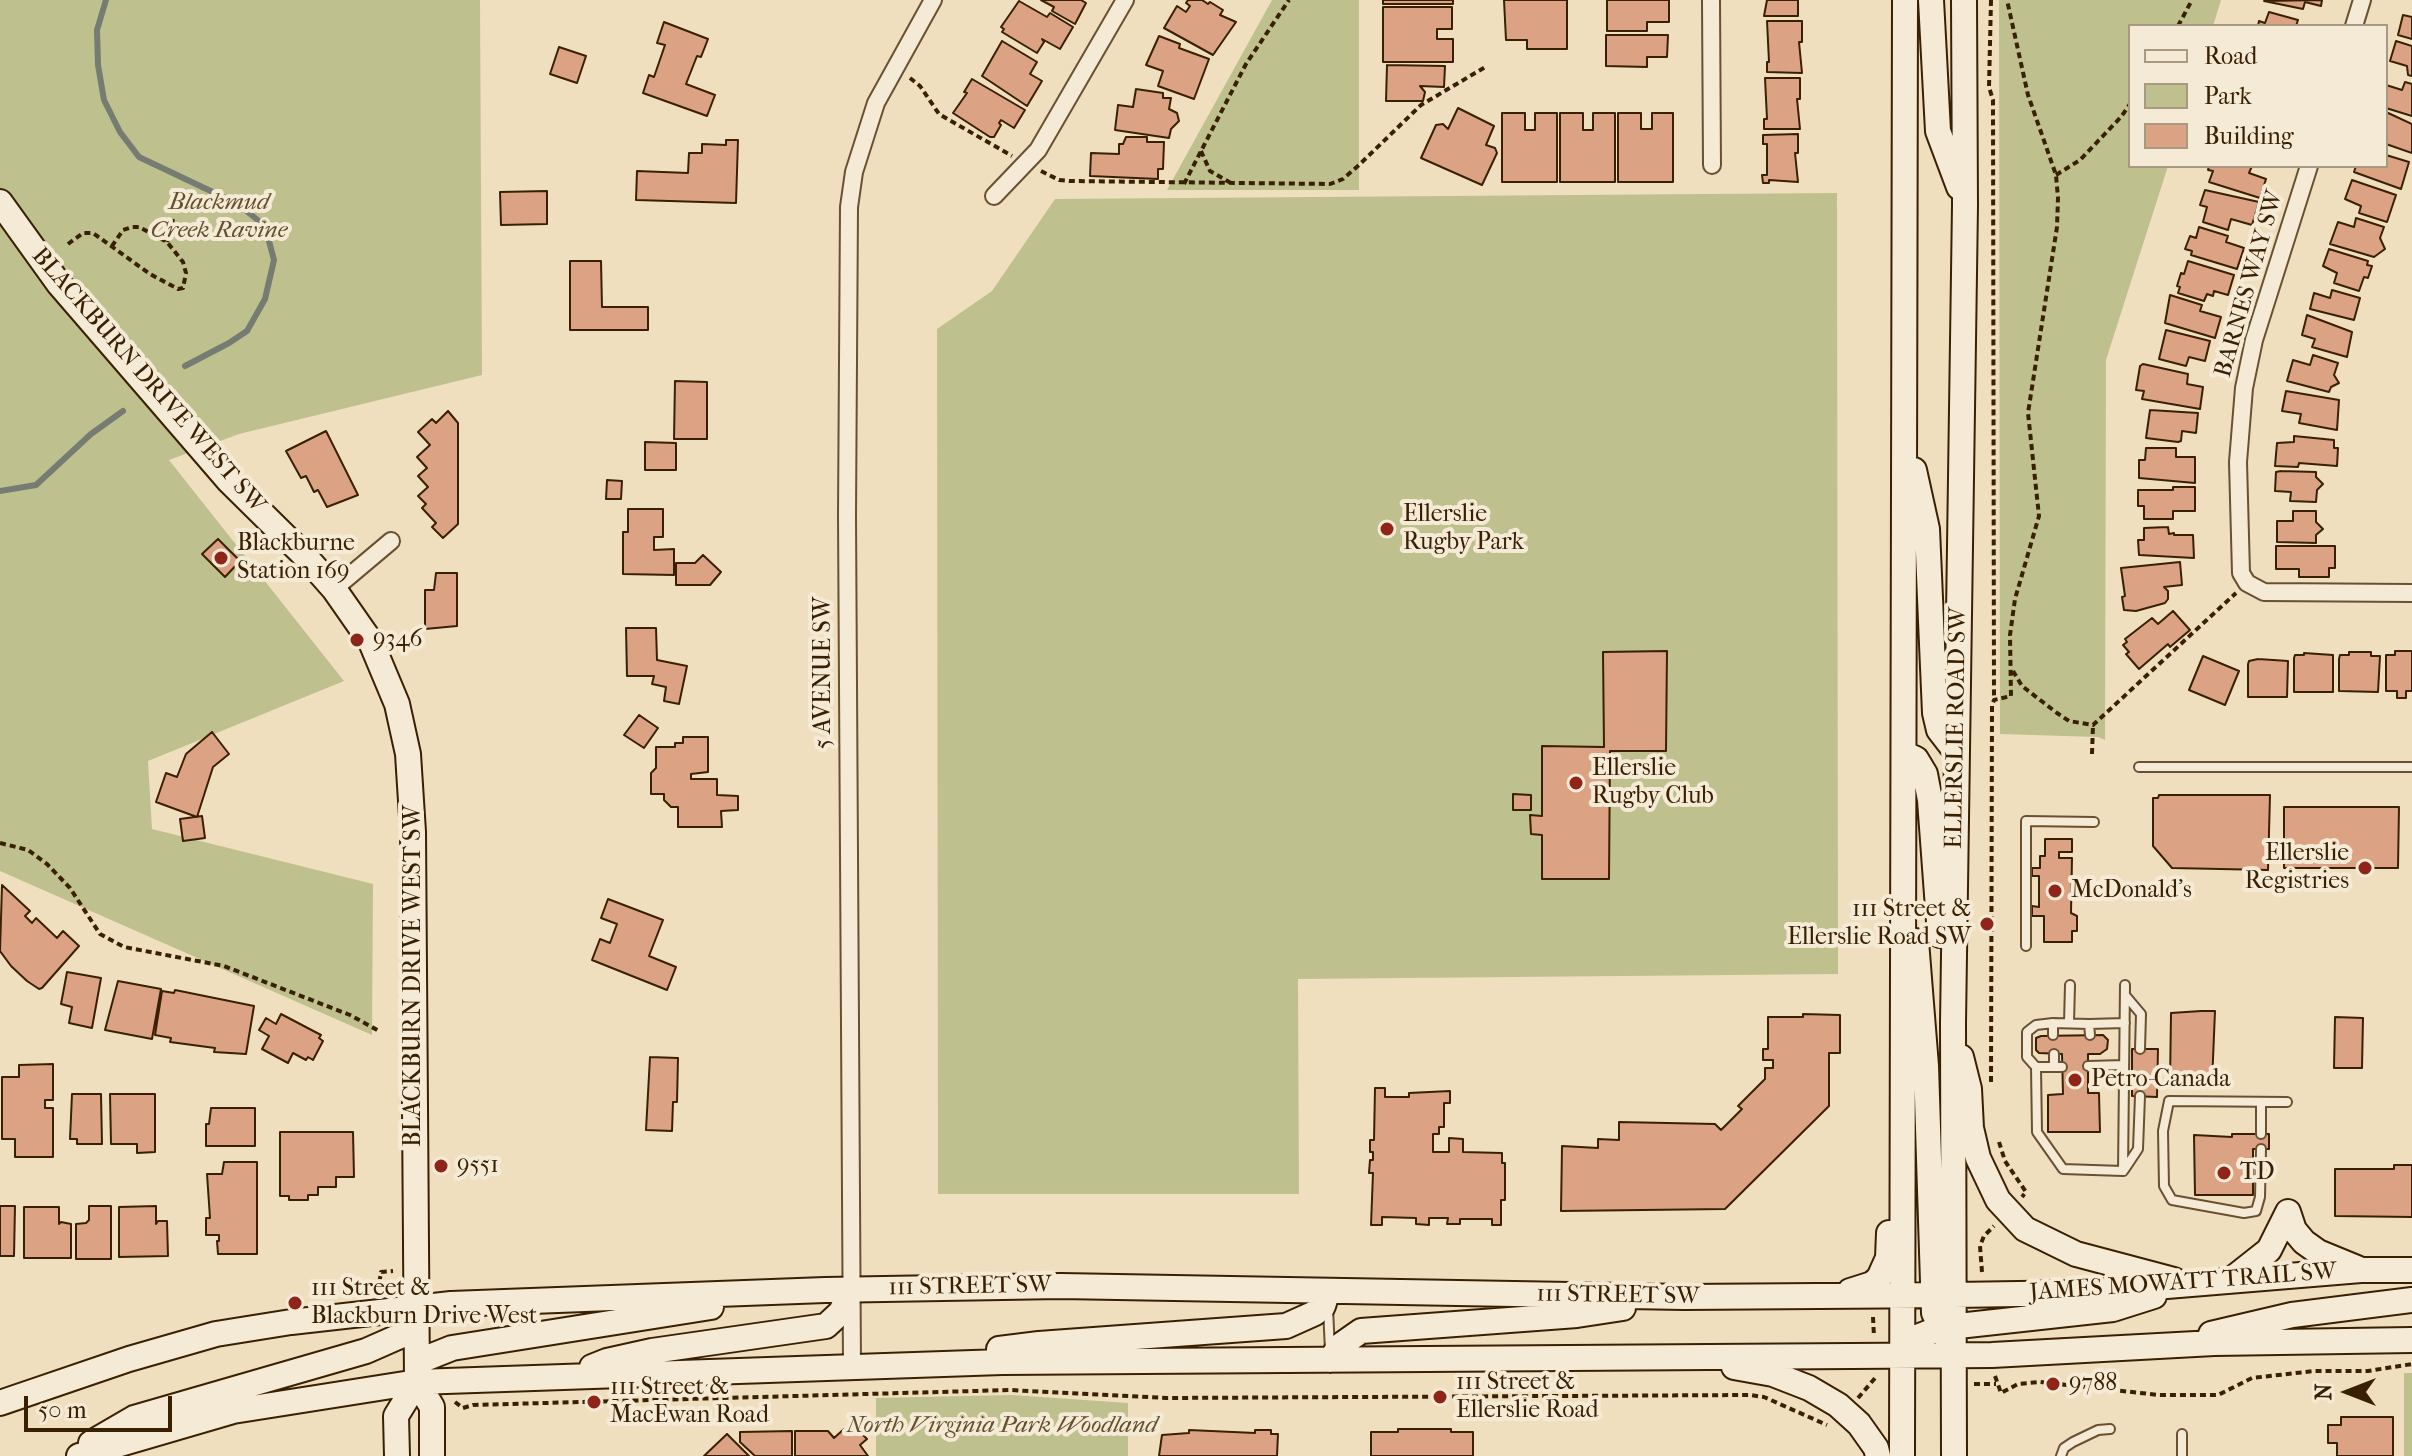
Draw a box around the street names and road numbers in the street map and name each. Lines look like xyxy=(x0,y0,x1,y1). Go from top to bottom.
street label: BARNES WAY SW xyxy=(2210,187,2290,381)
street label: BLACKBURN DRIVE WEST SW xyxy=(25,243,271,519)
street label: 5 AVENUE SW xyxy=(810,597,838,749)
street label: ELLERSLIE ROAD SW xyxy=(1940,607,1974,849)
street label: BLACKBURN DRIVE WEST SW xyxy=(400,805,428,1147)
street label: JAMES MOWATT TRAIL SW xyxy=(2029,1258,2337,1308)
street label: 111 STREET SW xyxy=(888,1271,1052,1303)
street label: 111 STREET SW xyxy=(1536,1280,1700,1312)

